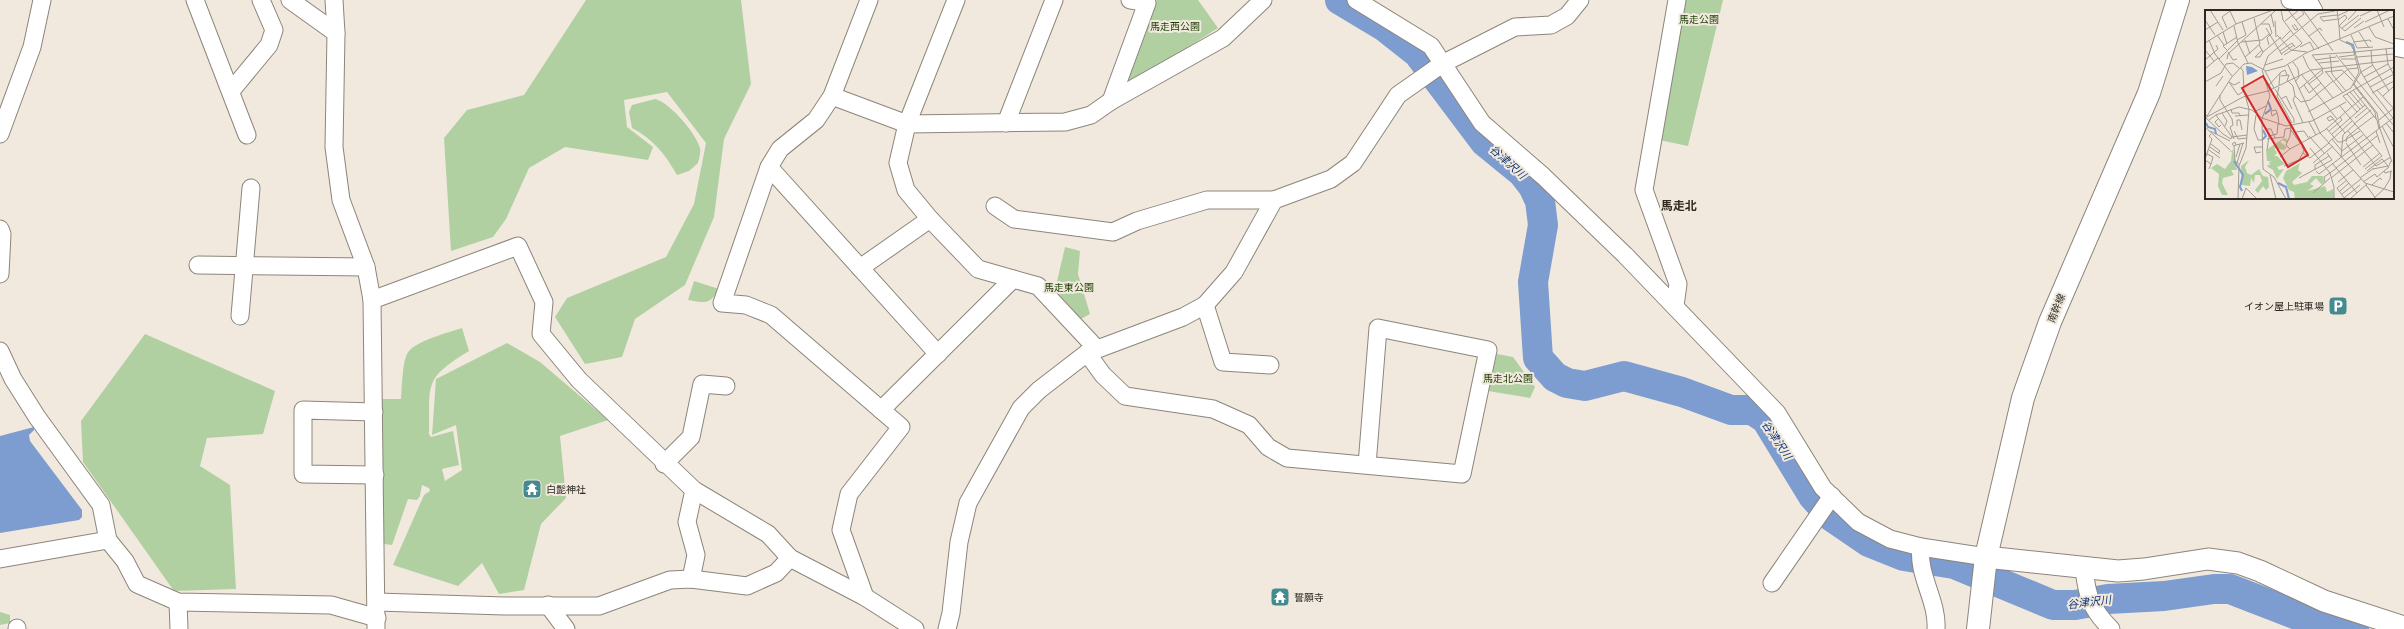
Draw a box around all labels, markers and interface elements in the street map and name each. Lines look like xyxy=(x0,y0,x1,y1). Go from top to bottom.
inset map xyxy=(2205,10,2394,199)
park label: 馬走公園 xyxy=(1679,12,1719,27)
park label: 馬走西公園 xyxy=(1150,19,1200,34)
water label: 谷津沢川 xyxy=(1486,141,1530,183)
district label: 馬走北 xyxy=(1661,196,1697,215)
park label: 馬走東公園 xyxy=(1044,280,1094,295)
street label: 南幹線 xyxy=(2044,291,2069,325)
parking icon: イオン屋上駐車場 xyxy=(2327,295,2349,317)
place label: イオン屋上駐車場 xyxy=(2244,299,2324,314)
park label: 馬走北公園 xyxy=(1483,371,1533,386)
water label: 谷津沢川 xyxy=(1758,417,1796,464)
temple icon: 白髭神社 xyxy=(521,478,543,500)
place label: 白髭神社 xyxy=(546,482,586,497)
temple icon: 誓願寺 xyxy=(1269,586,1291,608)
place label: 誓願寺 xyxy=(1294,590,1324,605)
water label: 谷津沢川 xyxy=(2066,591,2113,613)

